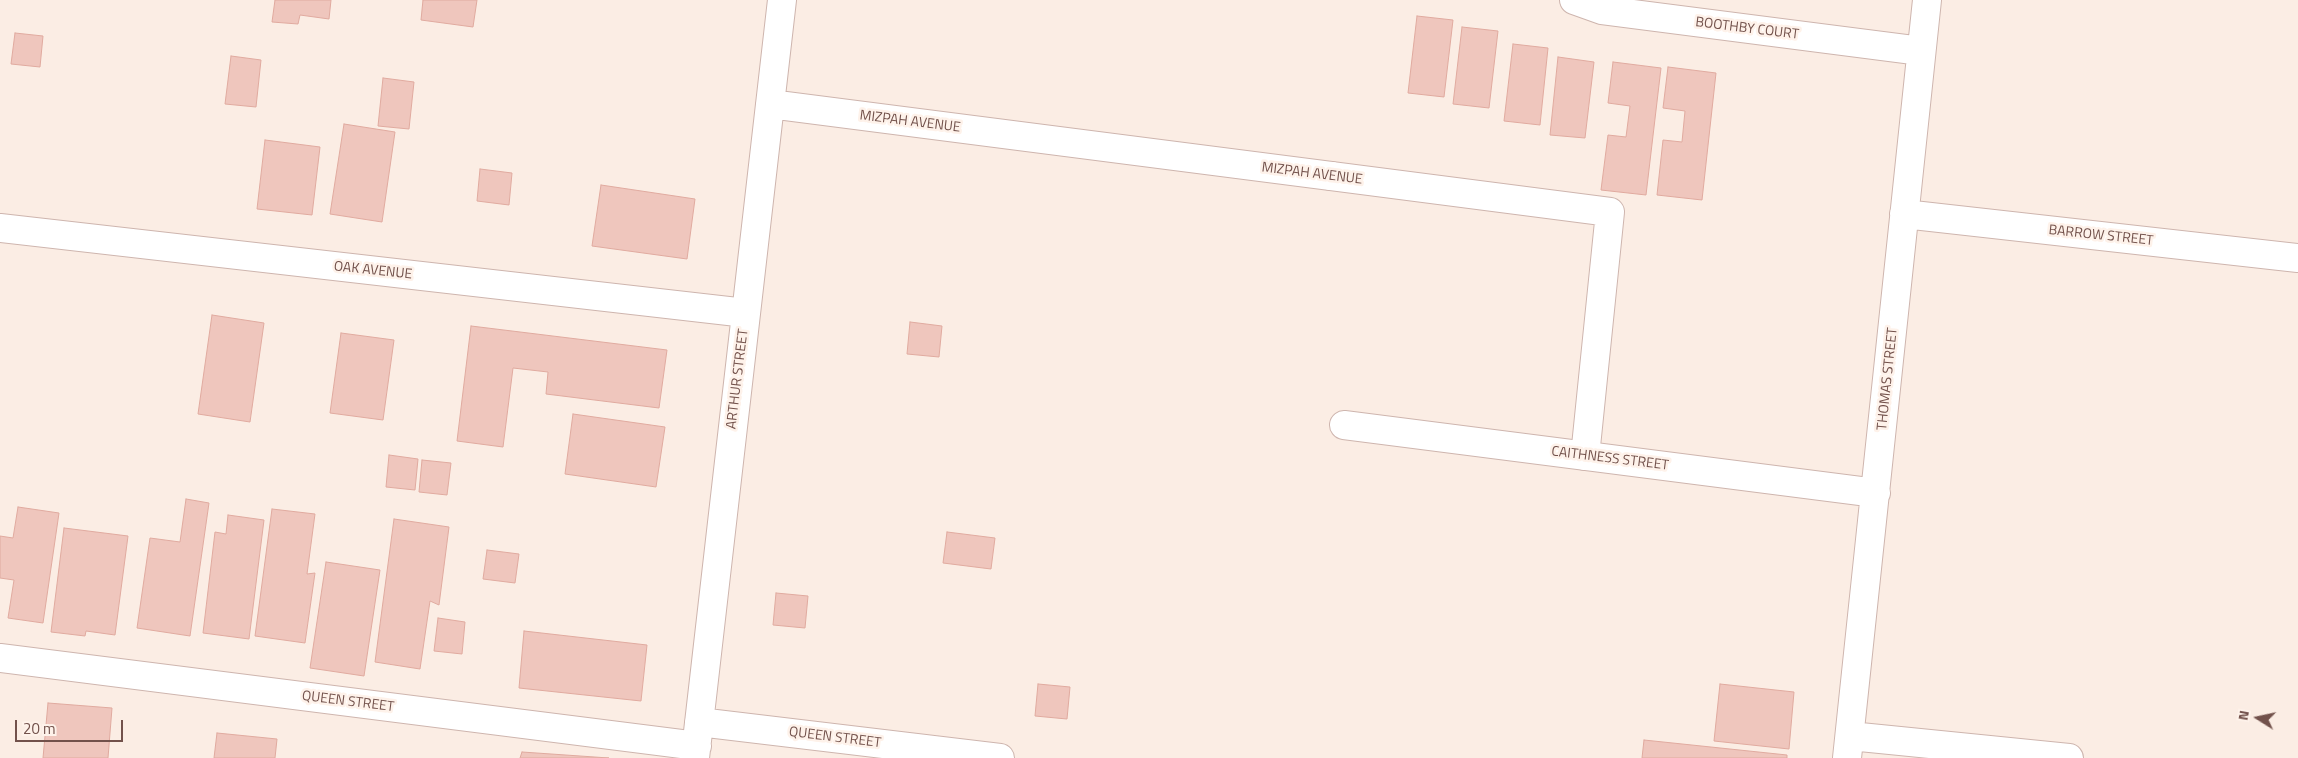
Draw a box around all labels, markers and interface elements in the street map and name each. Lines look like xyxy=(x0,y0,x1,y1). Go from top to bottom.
street label: BOOTHBY COURT xyxy=(1694,14,1800,44)
street label: MIZPAH AVENUE xyxy=(859,107,961,137)
street label: MIZPAH AVENUE xyxy=(1261,159,1363,189)
street label: BARROW STREET xyxy=(2048,222,2154,250)
street label: OAK AVENUE xyxy=(333,259,413,283)
street label: THOMAS STREET xyxy=(1874,327,1902,431)
street label: ARTHUR STREET xyxy=(724,328,752,430)
street label: CAITHNESS STREET xyxy=(1550,443,1670,475)
street label: QUEEN STREET xyxy=(301,688,395,716)
north arrow xyxy=(2233,693,2283,743)
text: N xyxy=(2232,709,2254,722)
scale bar xyxy=(18,710,125,742)
text: 20 m xyxy=(23,717,56,740)
street label: QUEEN STREET xyxy=(788,724,882,752)

